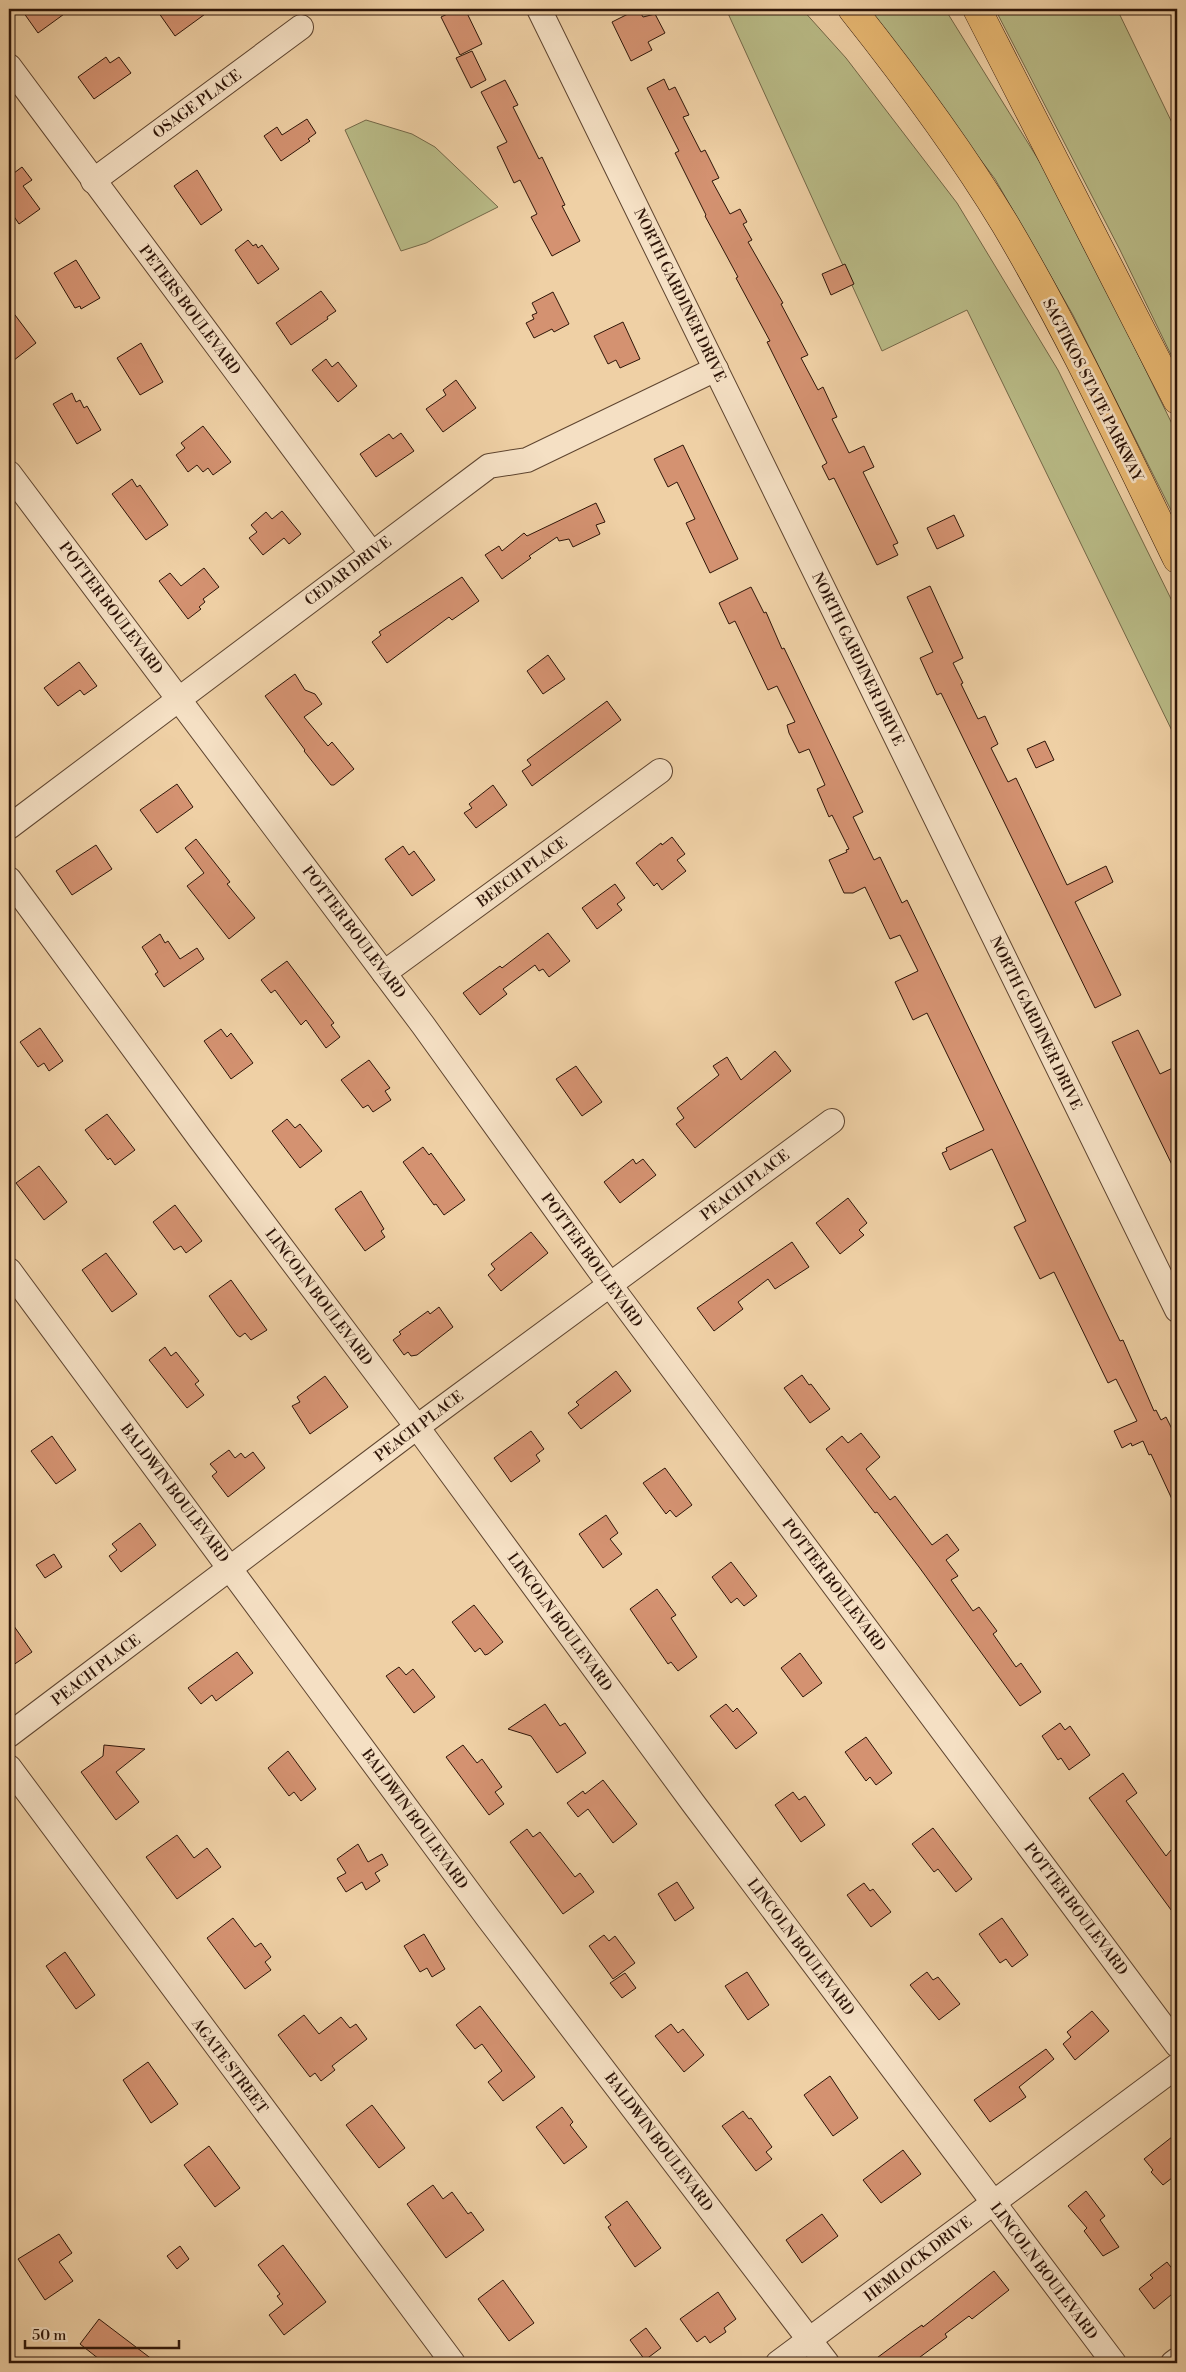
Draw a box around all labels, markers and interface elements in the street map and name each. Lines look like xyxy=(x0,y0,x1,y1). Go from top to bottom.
street label: OSAGE PLACE xyxy=(149,66,245,143)
street label: NORTH GARDINER DRIVE xyxy=(629,205,730,385)
street label: PETERS BOULEVARD xyxy=(135,242,245,379)
street label: SAGTIKOS STATE PARKWAY xyxy=(1038,296,1148,486)
street label: CEDAR DRIVE xyxy=(301,532,396,610)
street label: POTTER BOULEVARD xyxy=(55,538,167,678)
street label: NORTH GARDINER DRIVE xyxy=(807,569,908,749)
street label: BEECH PLACE xyxy=(472,833,571,912)
street label: POTTER BOULEVARD xyxy=(298,862,410,1002)
street label: NORTH GARDINER DRIVE xyxy=(985,933,1086,1113)
street label: PEACH PLACE xyxy=(697,1146,794,1225)
street label: POTTER BOULEVARD xyxy=(537,1190,647,1331)
street label: LINCOLN BOULEVARD xyxy=(261,1225,376,1370)
street label: PEACH PLACE xyxy=(371,1387,468,1466)
street label: BALDWIN BOULEVARD xyxy=(116,1419,233,1566)
street label: POTTER BOULEVARD xyxy=(778,1515,890,1655)
street label: LINCOLN BOULEVARD xyxy=(503,1549,616,1695)
street label: PEACH PLACE xyxy=(48,1631,145,1710)
street label: BALDWIN BOULEVARD xyxy=(357,1745,472,1893)
street label: POTTER BOULEVARD xyxy=(1020,1839,1132,1979)
street label: LINCOLN BOULEVARD xyxy=(743,1875,858,2020)
street label: AGATE STREET xyxy=(187,2014,272,2118)
street label: BALDWIN BOULEVARD xyxy=(600,2068,717,2215)
street label: LINCOLN BOULEVARD xyxy=(986,2199,1101,2344)
street label: HEMLOCK DRIVE xyxy=(860,2213,976,2306)
scale bar xyxy=(25,2317,179,2349)
text: 50 m xyxy=(32,2326,66,2345)

